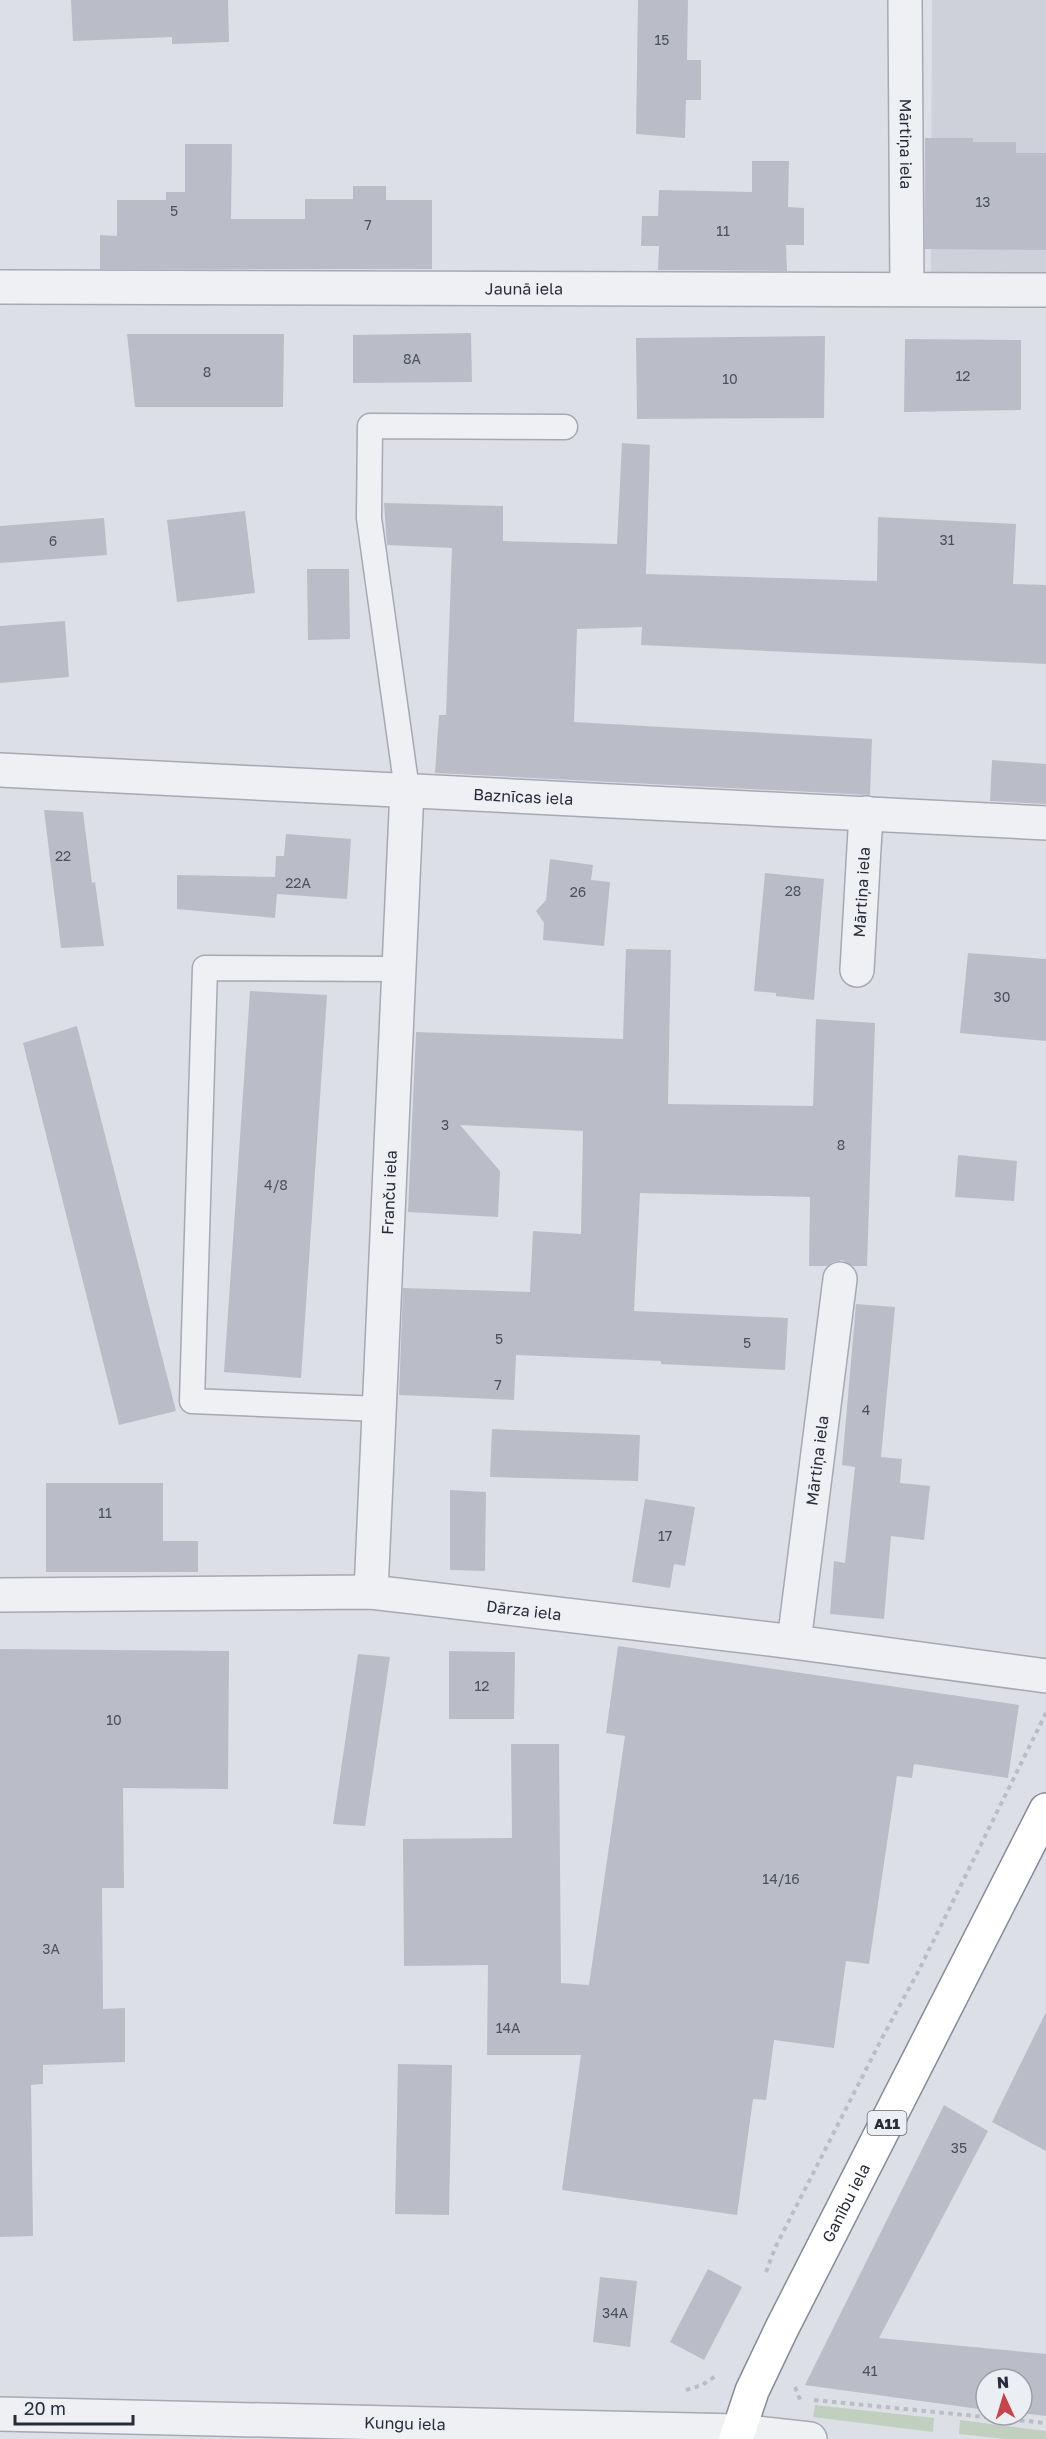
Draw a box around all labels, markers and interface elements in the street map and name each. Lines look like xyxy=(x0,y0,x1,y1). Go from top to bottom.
house number: 15 xyxy=(655,31,669,48)
street label: Mārtiņa iela xyxy=(896,99,916,189)
house number: 13 xyxy=(976,193,990,210)
house number: 5 xyxy=(170,202,178,219)
house number: 7 xyxy=(364,216,372,233)
house number: 11 xyxy=(716,222,730,239)
street label: Jaunā iela xyxy=(485,278,563,299)
house number: 8A xyxy=(403,350,422,367)
house number: 8 xyxy=(203,363,211,380)
house number: 12 xyxy=(956,367,970,384)
house number: 10 xyxy=(722,370,738,387)
house number: 31 xyxy=(940,531,955,548)
house number: 6 xyxy=(49,532,57,549)
street label: Baznīcas iela xyxy=(473,784,574,809)
street label: Mārtiņa iela xyxy=(849,846,874,938)
house number: 22 xyxy=(55,847,71,864)
house number: 22A xyxy=(285,874,311,891)
house number: 28 xyxy=(785,882,801,899)
house number: 26 xyxy=(570,883,586,900)
house number: 30 xyxy=(994,988,1010,1005)
house number: 3 xyxy=(441,1116,449,1133)
house number: 8 xyxy=(837,1136,845,1153)
street label: Franču iela xyxy=(377,1150,401,1235)
house number: 4/8 xyxy=(264,1176,288,1193)
house number: 5 xyxy=(495,1330,503,1347)
house number: 5 xyxy=(743,1334,751,1351)
house number: 7 xyxy=(494,1376,502,1393)
house number: 4 xyxy=(862,1401,870,1418)
street label: Mārtiņa iela xyxy=(801,1414,833,1507)
house number: 11 xyxy=(98,1504,112,1521)
house number: 17 xyxy=(658,1527,672,1544)
street label: Dārza iela xyxy=(485,1596,563,1624)
house number: 12 xyxy=(475,1677,489,1694)
house number: 10 xyxy=(106,1711,122,1728)
house number: 14/16 xyxy=(762,1870,800,1887)
house number: 3A xyxy=(42,1940,60,1957)
house number: 14A xyxy=(496,2019,521,2036)
road number: A11 xyxy=(868,2111,906,2135)
house number: 35 xyxy=(951,2139,967,2156)
street label: Ganību iela xyxy=(817,2160,874,2245)
house number: 34A xyxy=(602,2304,629,2321)
house number: 41 xyxy=(862,2362,878,2379)
north arrow xyxy=(974,2367,1034,2427)
text: N xyxy=(996,2372,1010,2392)
scale bar xyxy=(15,2388,134,2426)
text: 20 m xyxy=(24,2397,66,2419)
street label: Kungu iela xyxy=(364,2412,446,2434)

